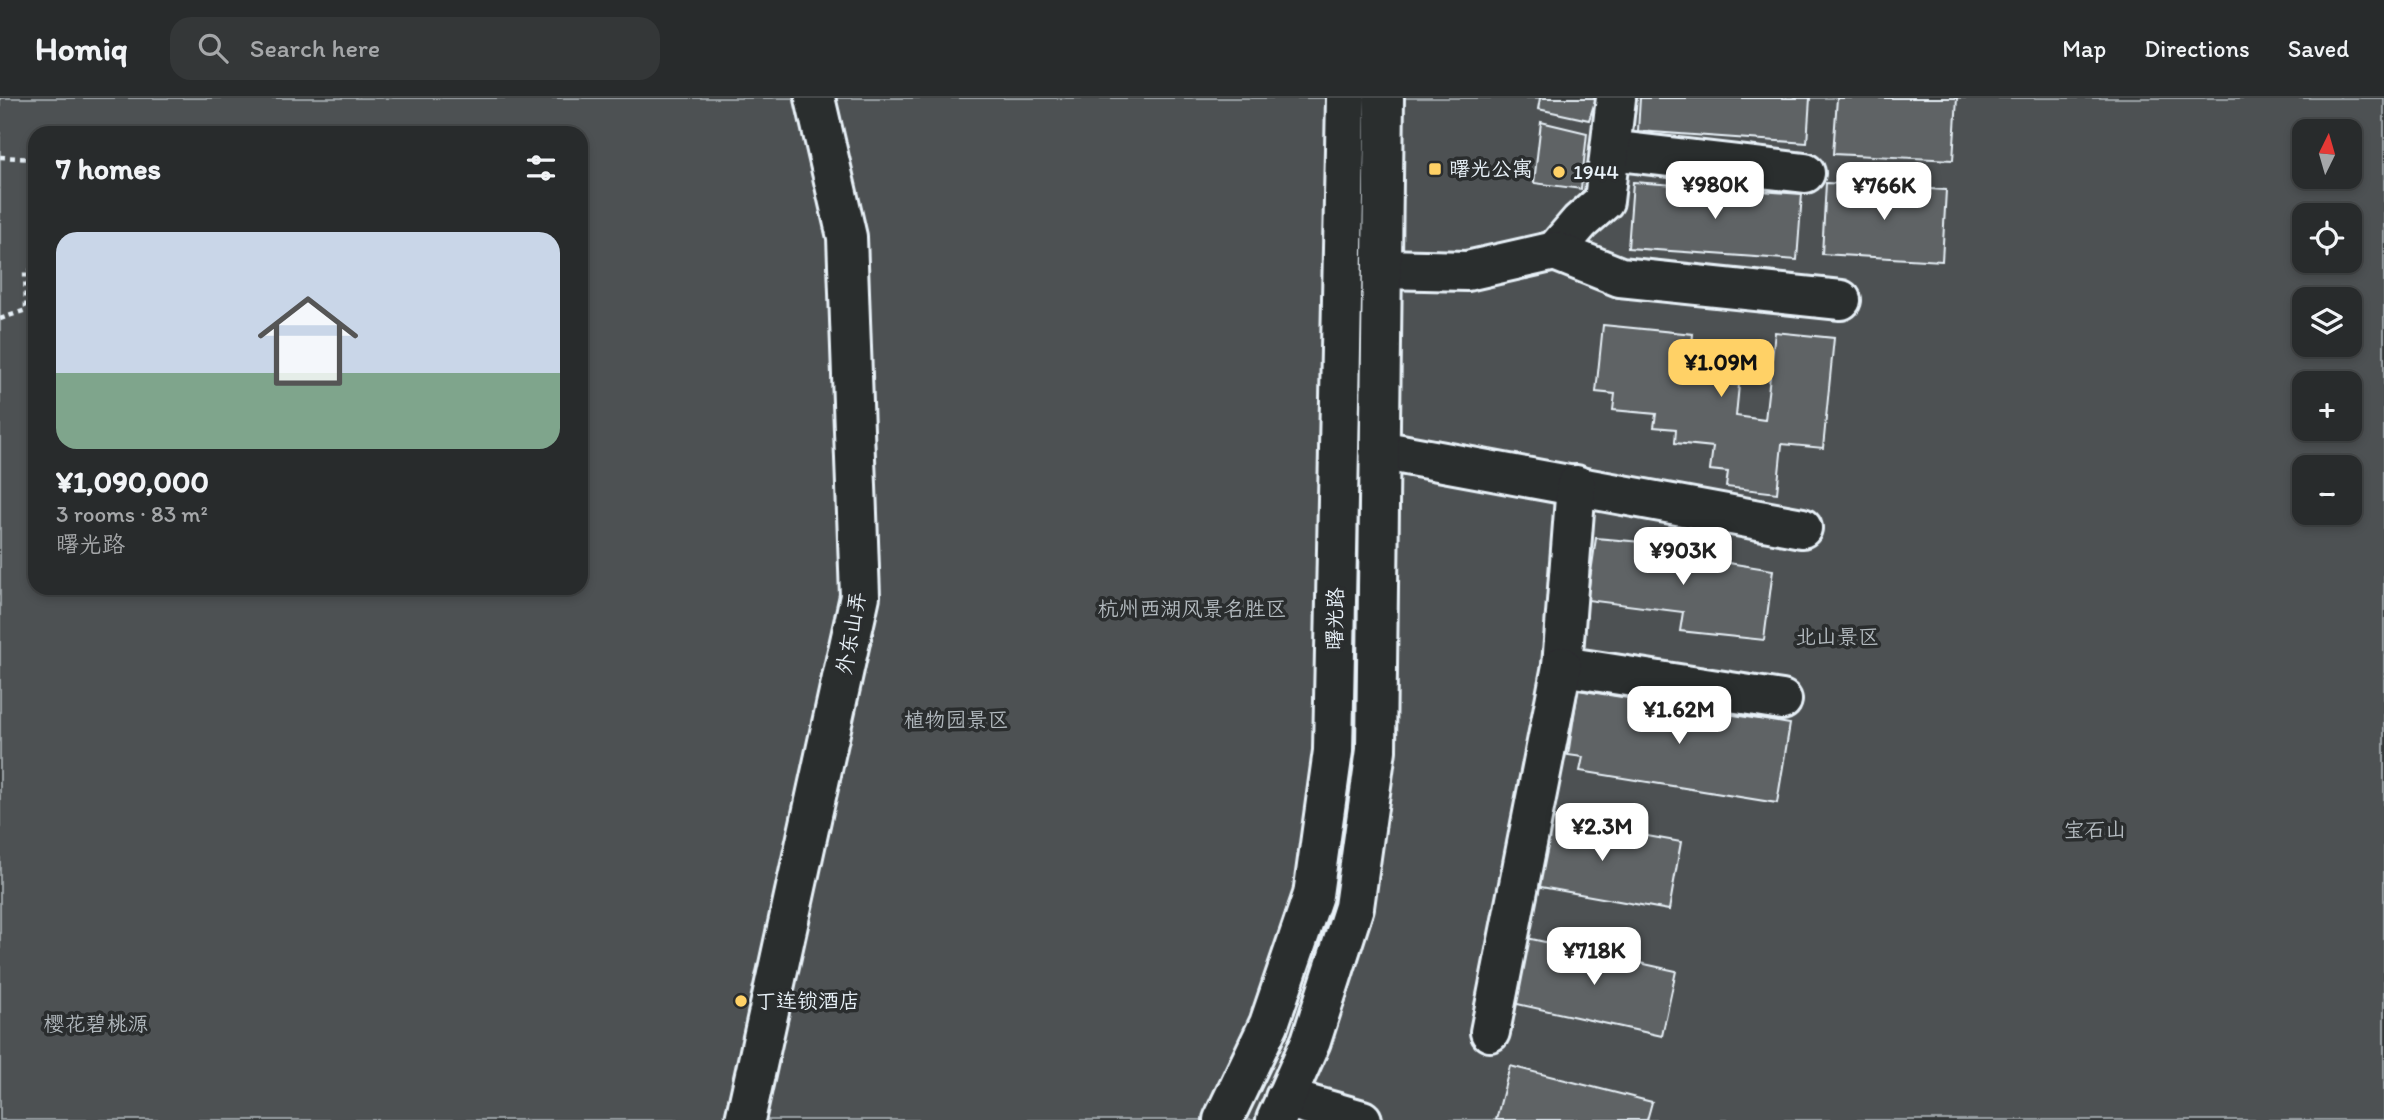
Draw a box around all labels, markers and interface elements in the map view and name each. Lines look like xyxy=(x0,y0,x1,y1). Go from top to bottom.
search box xyxy=(170,17,660,80)
text: Homiq xyxy=(35,29,128,68)
icon: search xyxy=(194,29,232,67)
text: Search here xyxy=(250,32,380,64)
text: Map xyxy=(2062,34,2106,63)
text: Directions xyxy=(2144,34,2250,63)
text: Saved xyxy=(2288,34,2349,63)
north arrow xyxy=(2292,119,2362,189)
map controls xyxy=(2292,119,2362,525)
icon: filters xyxy=(522,149,560,187)
text: 7 homes xyxy=(56,150,161,187)
place label: 曙光公寓 xyxy=(1449,156,1533,181)
place label: 1944 xyxy=(1573,159,1619,184)
marker: 曙光公寓 xyxy=(1427,161,1443,177)
pin: ¥980K xyxy=(1666,162,1764,221)
pin: ¥766K xyxy=(1835,162,1933,222)
marker: 1944 xyxy=(1551,164,1567,180)
text: ¥980K xyxy=(1682,170,1748,198)
text: ¥766K xyxy=(1852,171,1916,199)
button: locate xyxy=(2292,203,2362,273)
icon: home xyxy=(245,278,371,404)
button: layers xyxy=(2292,287,2362,357)
pin: ¥1.09M xyxy=(1664,340,1778,399)
text: ¥1.09M xyxy=(1684,348,1758,376)
button: + xyxy=(2292,371,2362,441)
button: − xyxy=(2292,455,2362,525)
text: ¥1,090,000 xyxy=(56,463,209,500)
text: 3 rooms · 83 m² xyxy=(56,500,208,528)
pin: ¥903K xyxy=(1634,528,1732,587)
text: 曙光路 xyxy=(56,530,125,558)
text: ¥903K xyxy=(1650,536,1716,564)
street label: 曙光路 xyxy=(1321,587,1348,651)
street label: 外东山弄 xyxy=(831,589,870,676)
park label: 杭州西湖风景名胜区 xyxy=(1098,596,1287,621)
park label: 北山景区 xyxy=(1795,624,1879,649)
pin: ¥1.62M xyxy=(1622,686,1736,746)
text: ¥1.62M xyxy=(1643,695,1715,723)
park label: 植物园景区 xyxy=(904,707,1009,732)
pin: ¥2.3M xyxy=(1553,804,1651,863)
text: ¥2.3M xyxy=(1571,812,1633,840)
park label: 宝石山 xyxy=(2064,817,2127,842)
pin: ¥718K xyxy=(1545,928,1643,987)
text: ¥718K xyxy=(1563,936,1625,964)
place label: 丁连锁酒店 xyxy=(755,988,860,1013)
marker: 丁连锁酒店 xyxy=(733,993,749,1009)
park label: 樱花碧桃源 xyxy=(44,1011,149,1036)

